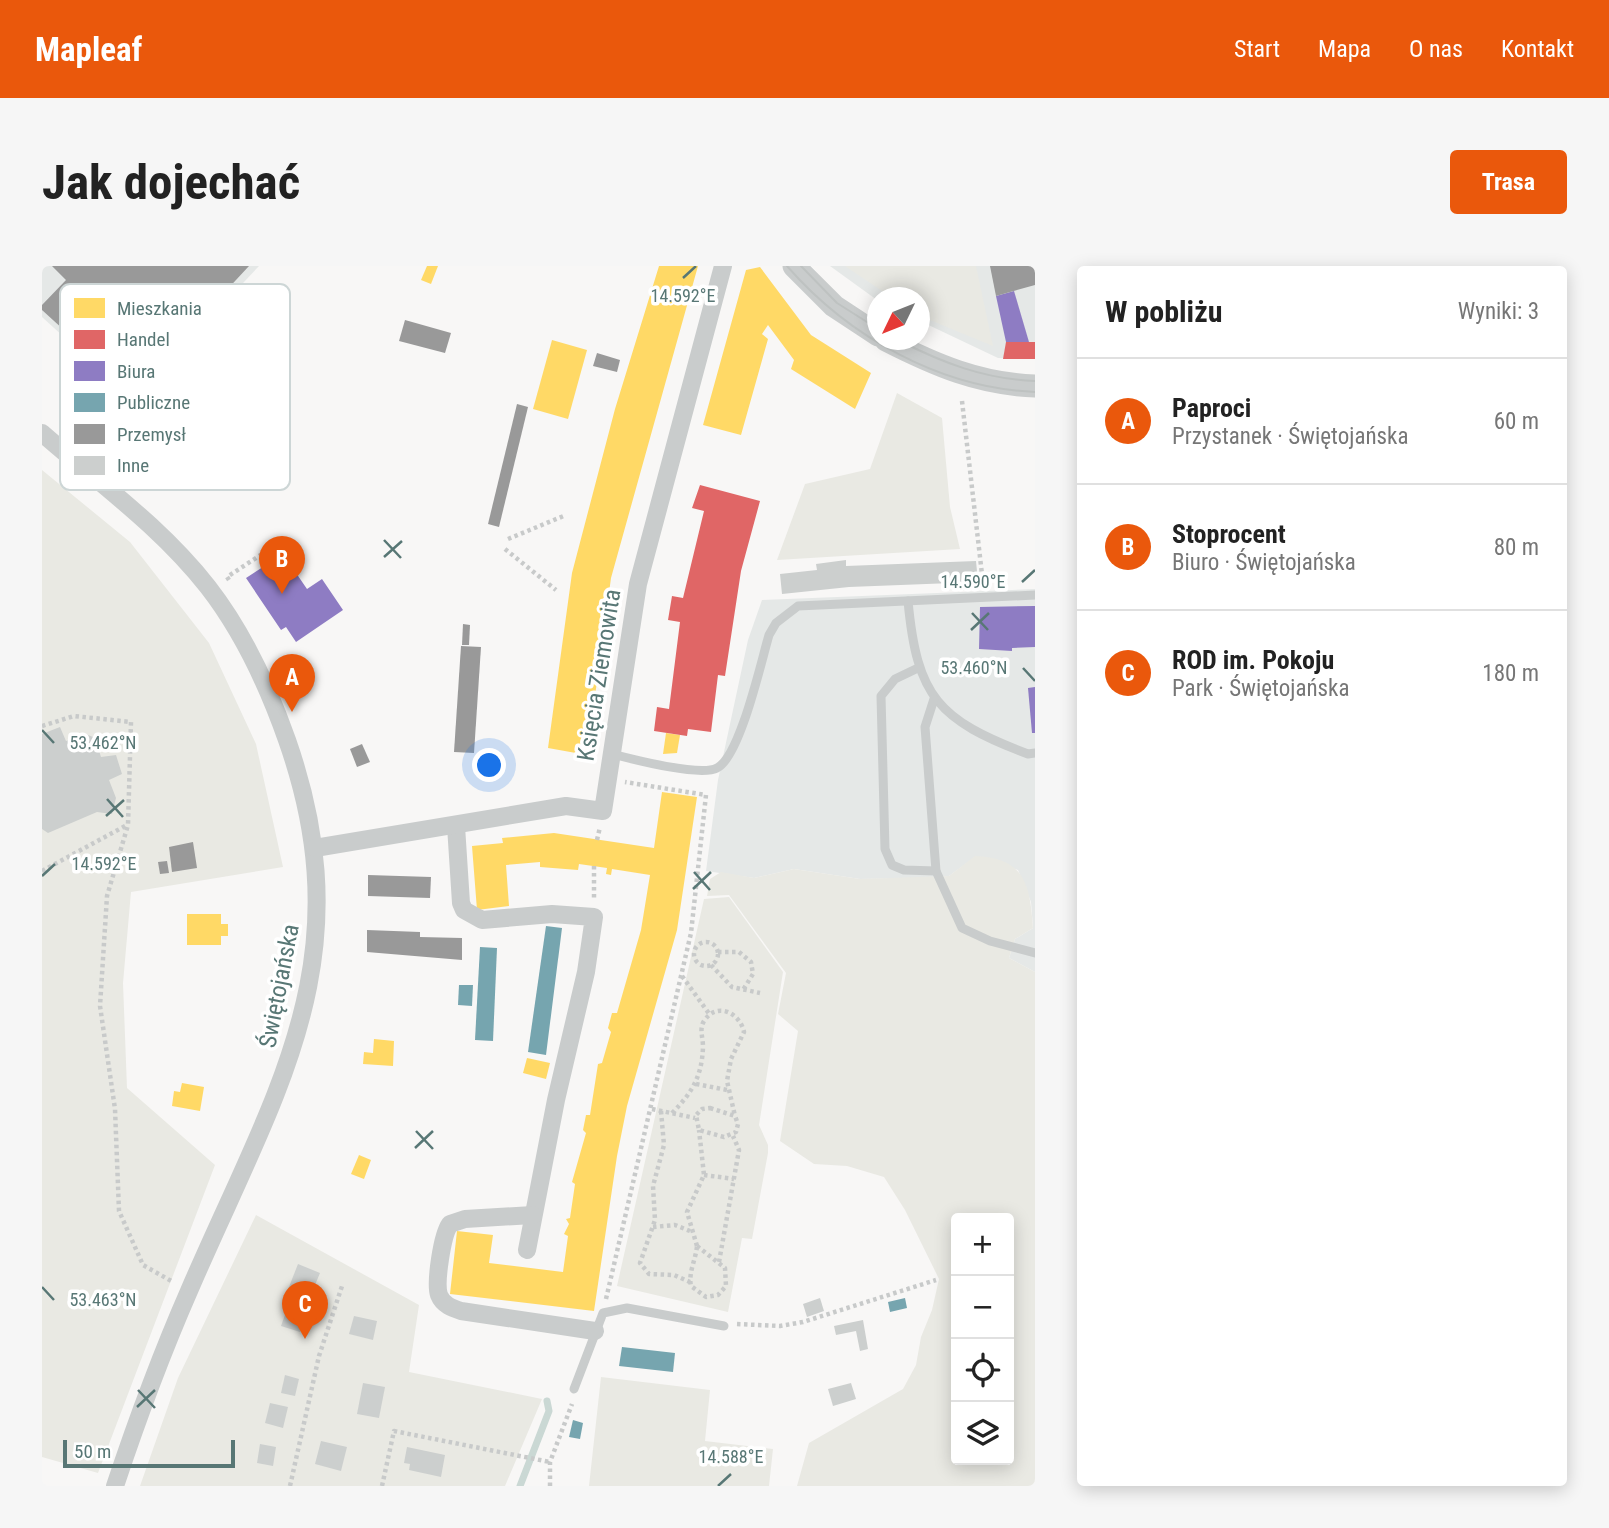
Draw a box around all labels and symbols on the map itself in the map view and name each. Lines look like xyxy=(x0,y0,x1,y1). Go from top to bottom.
legend xyxy=(60,284,290,490)
text: 14.592°E xyxy=(651,285,715,306)
north arrow xyxy=(867,287,930,350)
text: Mieszkania xyxy=(117,297,202,320)
text: Handel xyxy=(117,328,170,351)
text: Biura xyxy=(117,360,155,383)
text: Publiczne xyxy=(117,391,190,414)
text: Przemysł xyxy=(117,423,186,446)
text: Inne xyxy=(117,454,149,477)
pin: B xyxy=(259,536,305,594)
text: 14.590°E xyxy=(941,571,1005,592)
street label: Księcia Ziemowita xyxy=(572,587,626,763)
pin: A xyxy=(269,654,315,712)
text: 53.460°N xyxy=(940,657,1008,678)
text: 53.462°N xyxy=(69,732,137,753)
your location xyxy=(472,748,506,782)
text: 14.592°E xyxy=(72,853,136,874)
street label: Świętojańska xyxy=(253,922,305,1050)
pin: C xyxy=(282,1281,328,1339)
text: 53.463°N xyxy=(69,1289,137,1310)
scale bar xyxy=(63,1437,234,1469)
text: 14.588°E xyxy=(699,1446,763,1467)

